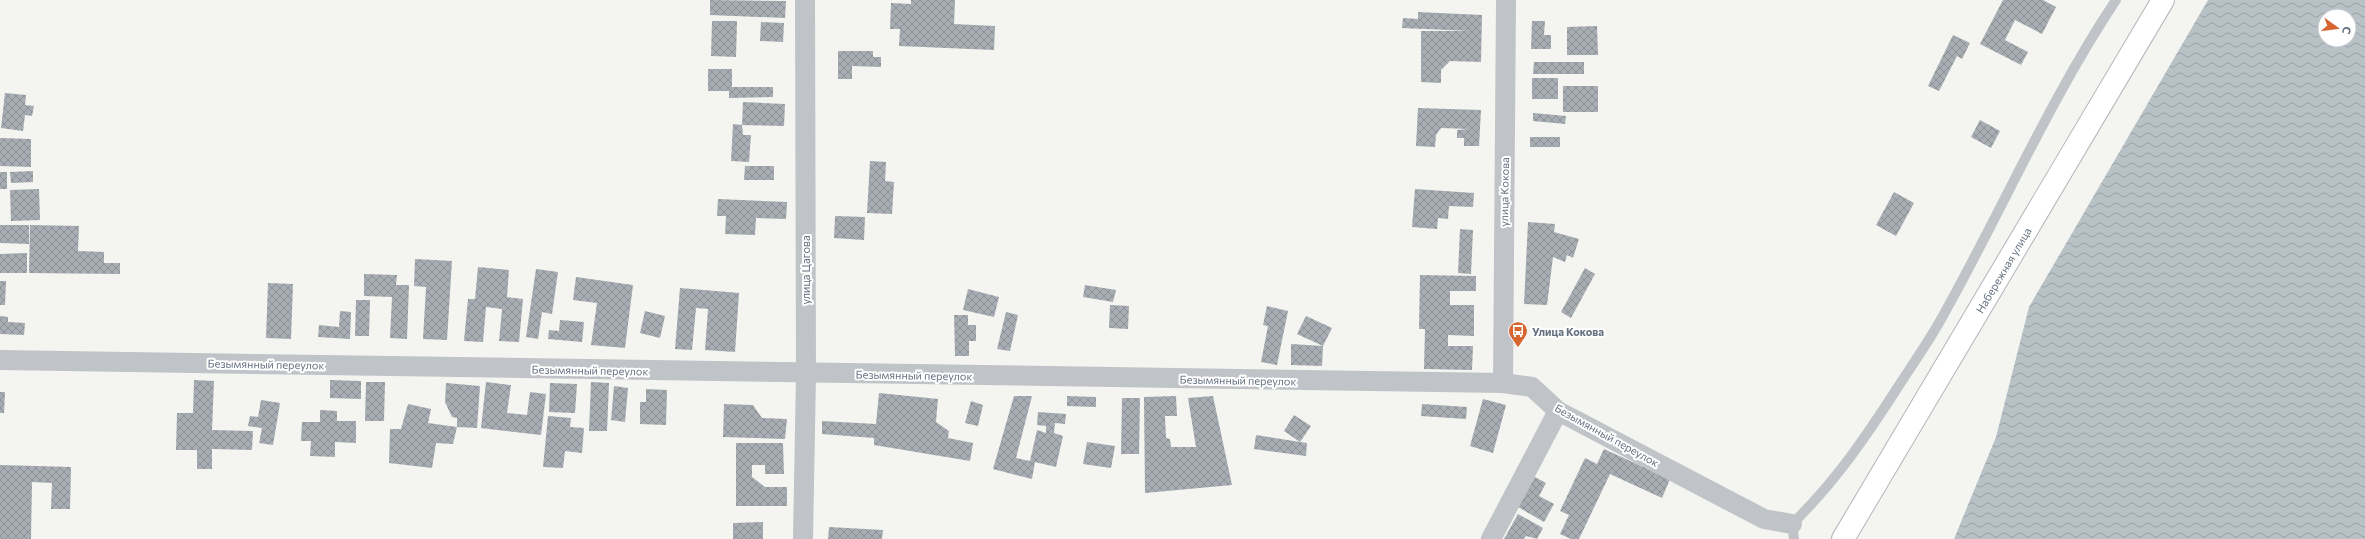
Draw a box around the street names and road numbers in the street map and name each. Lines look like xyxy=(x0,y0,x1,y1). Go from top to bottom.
street label: улица Кокова xyxy=(1497,157,1511,227)
street label: Набережная улица xyxy=(1972,225,2033,315)
street label: улица Цагова xyxy=(799,235,812,305)
street label: Безымянный переулок xyxy=(207,356,325,372)
street label: Безымянный переулок xyxy=(531,362,649,378)
street label: Безымянный переулок xyxy=(855,367,973,383)
street label: Безымянный переулок xyxy=(1179,372,1297,388)
street label: Безымянный переулок xyxy=(1553,401,1661,469)

